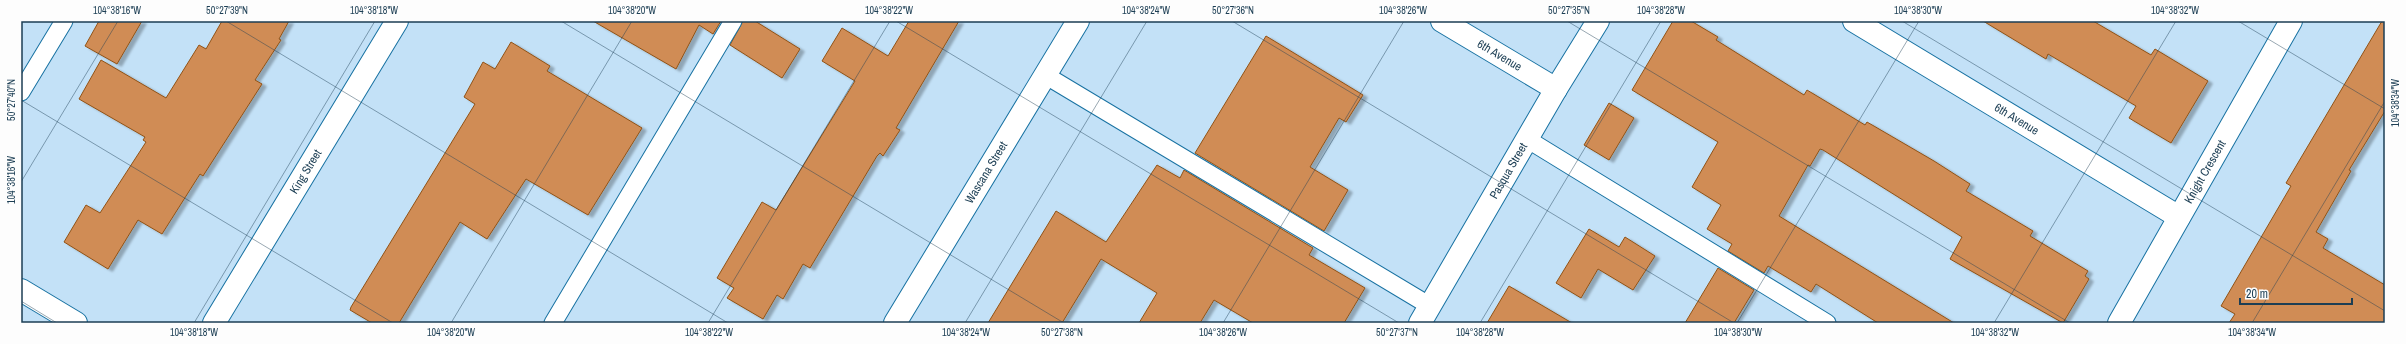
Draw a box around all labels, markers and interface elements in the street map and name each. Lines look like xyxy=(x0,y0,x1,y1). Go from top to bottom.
text: 104°38'16"W xyxy=(93,4,141,17)
text: 50°27'39"N xyxy=(206,4,248,17)
text: 104°38'18"W xyxy=(350,4,398,17)
text: 104°38'20"W xyxy=(608,4,656,17)
text: 104°38'22"W xyxy=(865,4,913,17)
text: 104°38'24"W xyxy=(1122,4,1170,17)
text: 50°27'36"N xyxy=(1212,4,1254,17)
text: 104°38'26"W xyxy=(1379,4,1427,17)
text: 50°27'35"N xyxy=(1548,4,1590,17)
text: 104°38'28"W xyxy=(1637,4,1685,17)
text: 104°38'30"W xyxy=(1894,4,1942,17)
text: 104°38'32"W xyxy=(2151,4,2199,17)
street label: 6th Avenue xyxy=(1474,36,1525,75)
text: 50°27'40"N xyxy=(5,79,18,121)
text: 104°38'34"W xyxy=(2389,79,2402,127)
street label: 6th Avenue xyxy=(1992,100,2042,139)
street label: Knight Crescent xyxy=(2181,137,2230,206)
street label: Wascana Street xyxy=(961,138,1011,206)
street label: Pasqua Street xyxy=(1486,140,1531,202)
street label: King Street xyxy=(286,146,325,197)
text: 104°38'16"W xyxy=(5,156,18,204)
scale bar xyxy=(2240,280,2352,306)
text: 20 m xyxy=(2246,286,2268,302)
text: 104°38'18"W xyxy=(170,326,218,339)
text: 104°38'20"W xyxy=(427,326,475,339)
text: 104°38'22"W xyxy=(685,326,733,339)
text: 104°38'24"W xyxy=(942,326,990,339)
text: 50°27'38"N xyxy=(1041,326,1083,339)
text: 104°38'26"W xyxy=(1199,326,1247,339)
text: 50°27'37"N xyxy=(1376,326,1418,339)
text: 104°38'28"W xyxy=(1456,326,1504,339)
text: 104°38'30"W xyxy=(1714,326,1762,339)
text: 104°38'32"W xyxy=(1971,326,2019,339)
text: 104°38'34"W xyxy=(2228,326,2276,339)

